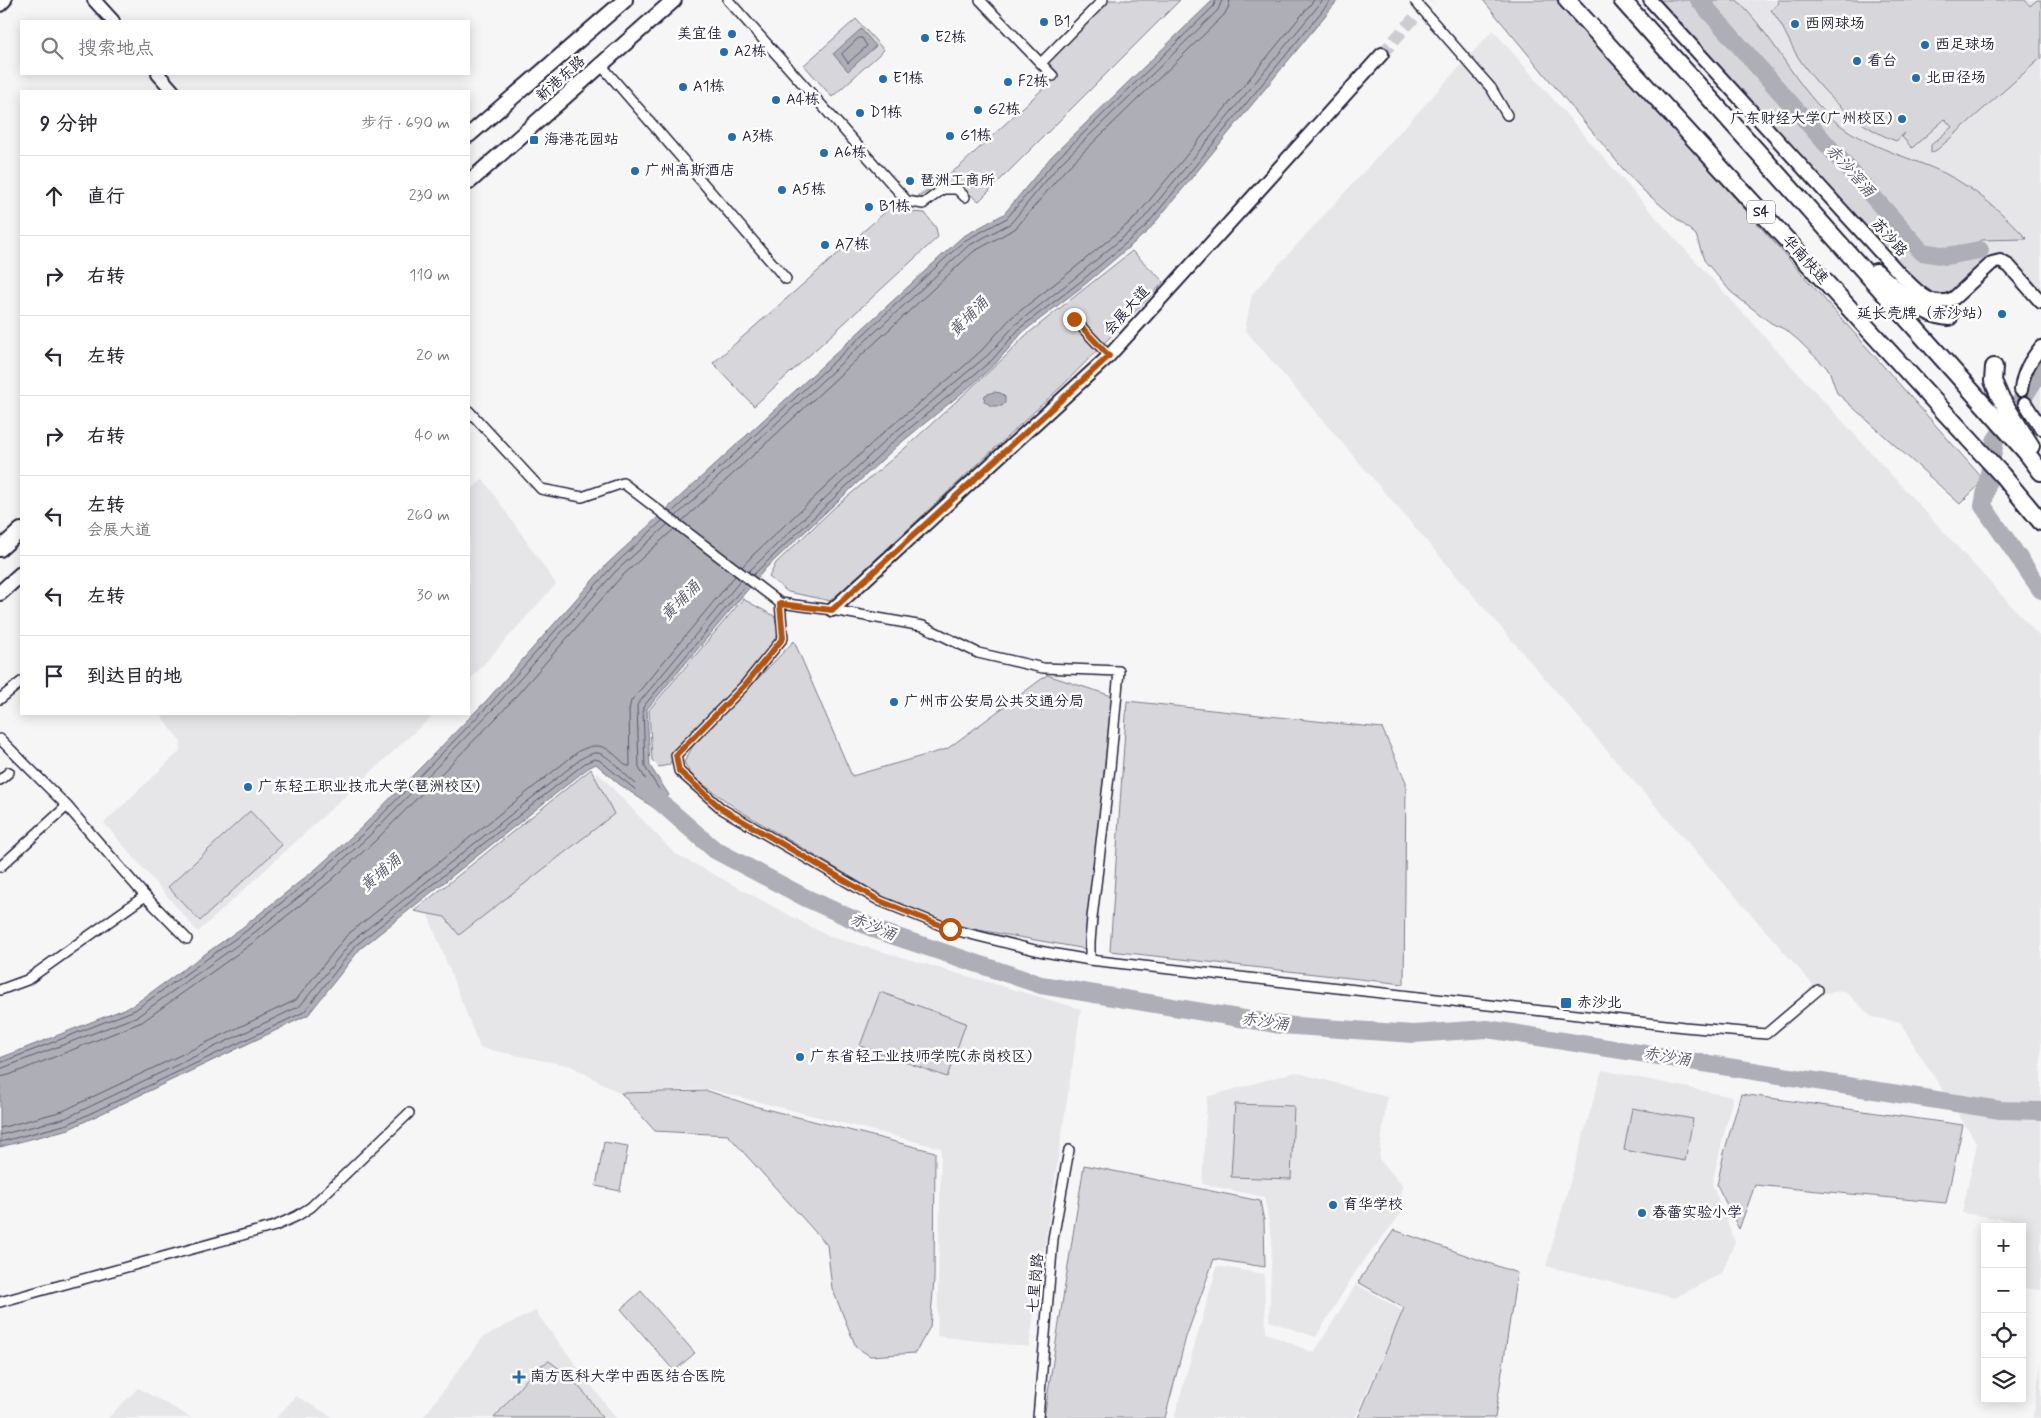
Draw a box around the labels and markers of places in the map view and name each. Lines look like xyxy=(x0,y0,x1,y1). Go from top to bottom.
place label: B1 xyxy=(1054,12,1070,32)
place label: 西网球场 xyxy=(1805,14,1865,34)
marker: B1 xyxy=(1038,16,1050,28)
marker: 西网球场 xyxy=(1789,18,1801,30)
place label: 美宜佳 xyxy=(677,24,722,44)
marker: 美宜佳 xyxy=(726,28,738,40)
place label: E2栋 xyxy=(935,28,966,48)
marker: E2栋 xyxy=(919,32,931,44)
place label: 西足球场 xyxy=(1935,35,1995,55)
marker: 西足球场 xyxy=(1919,39,1931,51)
place label: A2栋 xyxy=(734,42,766,62)
marker: A2栋 xyxy=(718,46,730,58)
place label: 看台 xyxy=(1867,51,1897,71)
marker: 看台 xyxy=(1851,55,1863,67)
place label: 北田径场 xyxy=(1926,68,1986,88)
place label: E1栋 xyxy=(893,69,923,89)
place label: F2栋 xyxy=(1018,72,1048,92)
marker: 北田径场 xyxy=(1910,72,1922,84)
marker: E1栋 xyxy=(877,73,889,85)
marker: F2栋 xyxy=(1002,76,1014,88)
place label: A1栋 xyxy=(693,77,725,97)
marker: A1栋 xyxy=(677,81,689,93)
place label: A4栋 xyxy=(786,90,820,110)
marker: A4栋 xyxy=(770,94,782,106)
place label: G2栋 xyxy=(988,100,1020,120)
place label: D1栋 xyxy=(870,103,902,123)
marker: G2栋 xyxy=(972,104,984,116)
marker: D1栋 xyxy=(854,107,866,119)
place label: 广东财经大学(广州校区) xyxy=(1730,109,1893,129)
marker: 广东财经大学(广州校区) xyxy=(1896,113,1908,125)
place label: G1栋 xyxy=(960,126,992,146)
place label: A3栋 xyxy=(742,127,774,147)
place label: 海港花园站 xyxy=(544,130,619,150)
marker: G1栋 xyxy=(944,130,956,142)
marker: A3栋 xyxy=(726,131,738,143)
marker: 海港花园站 xyxy=(528,134,540,146)
place label: A6栋 xyxy=(834,143,867,163)
marker: A6栋 xyxy=(818,147,830,159)
place label: 广州高斯酒店 xyxy=(645,161,735,181)
marker: 广州高斯酒店 xyxy=(629,165,641,177)
place label: 琶洲工商所 xyxy=(920,171,995,191)
marker: 琶洲工商所 xyxy=(904,175,916,187)
place label: A5栋 xyxy=(792,180,826,200)
marker: A5栋 xyxy=(776,184,788,196)
place label: B1栋 xyxy=(879,197,910,217)
marker: B1栋 xyxy=(863,201,875,213)
place label: A7栋 xyxy=(835,235,869,255)
marker: A7栋 xyxy=(819,239,831,251)
place label: 延长壳牌（赤沙站） xyxy=(1857,304,1992,324)
marker: 延长壳牌（赤沙站） xyxy=(1996,308,2008,320)
place label: 广州市公安局公共交通分局 xyxy=(904,692,1084,712)
marker: 广州市公安局公共交通分局 xyxy=(888,696,900,708)
place label: 广东轻工职业技术大学(琶洲校区) xyxy=(258,777,480,797)
marker: 广东轻工职业技术大学(琶洲校区) xyxy=(242,781,254,793)
place label: 赤沙北 xyxy=(1577,993,1622,1013)
marker: 赤沙北 xyxy=(1559,996,1573,1010)
place label: 广东省轻工业技师学院(赤岗校区) xyxy=(810,1047,1032,1067)
marker: 广东省轻工业技师学院(赤岗校区) xyxy=(794,1051,806,1063)
place label: 育华学校 xyxy=(1343,1195,1403,1215)
marker: 育华学校 xyxy=(1327,1199,1339,1211)
place label: 春蕾实验小学 xyxy=(1652,1203,1742,1223)
marker: 春蕾实验小学 xyxy=(1636,1207,1648,1219)
place label: 南方医科大学中西医结合医院 xyxy=(530,1367,725,1387)
marker: 南方医科大学中西医结合医院 xyxy=(512,1370,526,1384)

